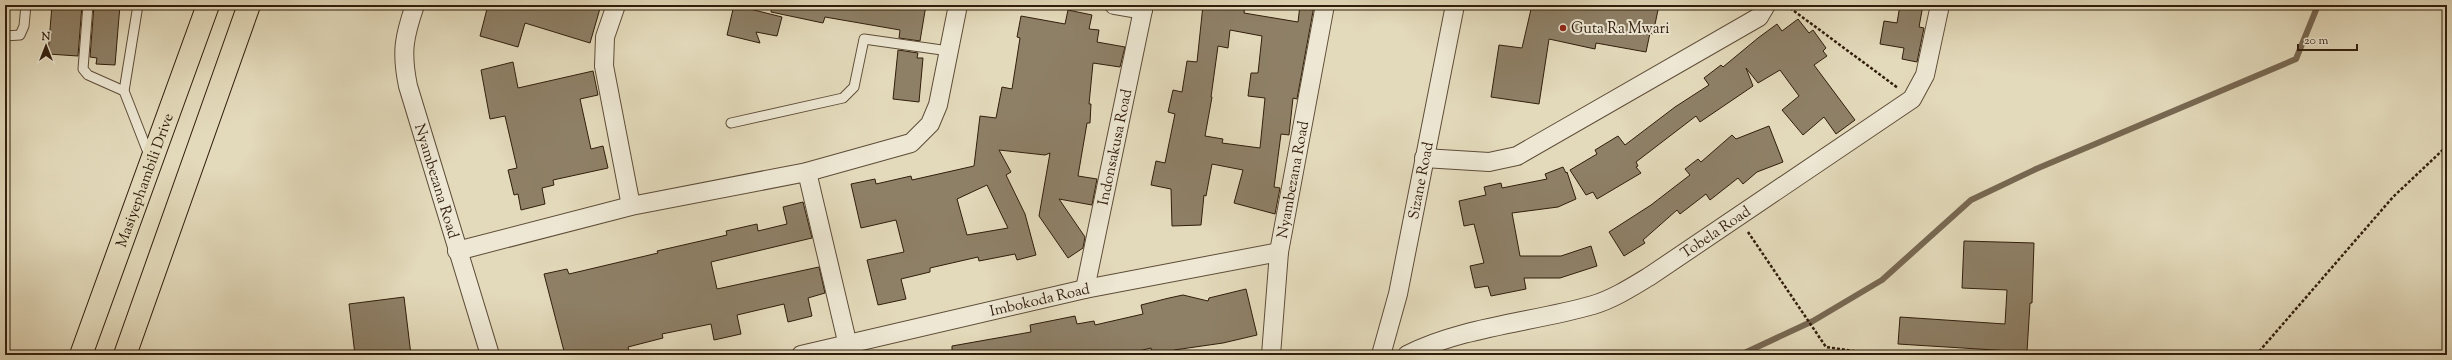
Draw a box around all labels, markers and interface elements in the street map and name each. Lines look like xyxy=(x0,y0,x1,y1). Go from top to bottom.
place label: Guta Ra Mwari xyxy=(1571,19,1669,40)
marker: Guta Ra Mwari xyxy=(1558,23,1568,33)
north arrow xyxy=(26,26,66,66)
scale bar xyxy=(2298,26,2357,52)
text: N xyxy=(41,29,51,45)
text: 20 m xyxy=(2304,32,2329,50)
street label: Indonsakusa Road xyxy=(1094,87,1138,207)
street label: Masiyephambili Drive xyxy=(112,111,180,251)
street label: Nyambezana Road xyxy=(1273,119,1315,240)
street label: Nyambezana Road xyxy=(408,121,463,242)
street label: Sizane Road xyxy=(1404,140,1440,221)
street label: Tobela Road xyxy=(1677,202,1756,264)
street label: Imbokoda Road xyxy=(988,279,1092,323)

